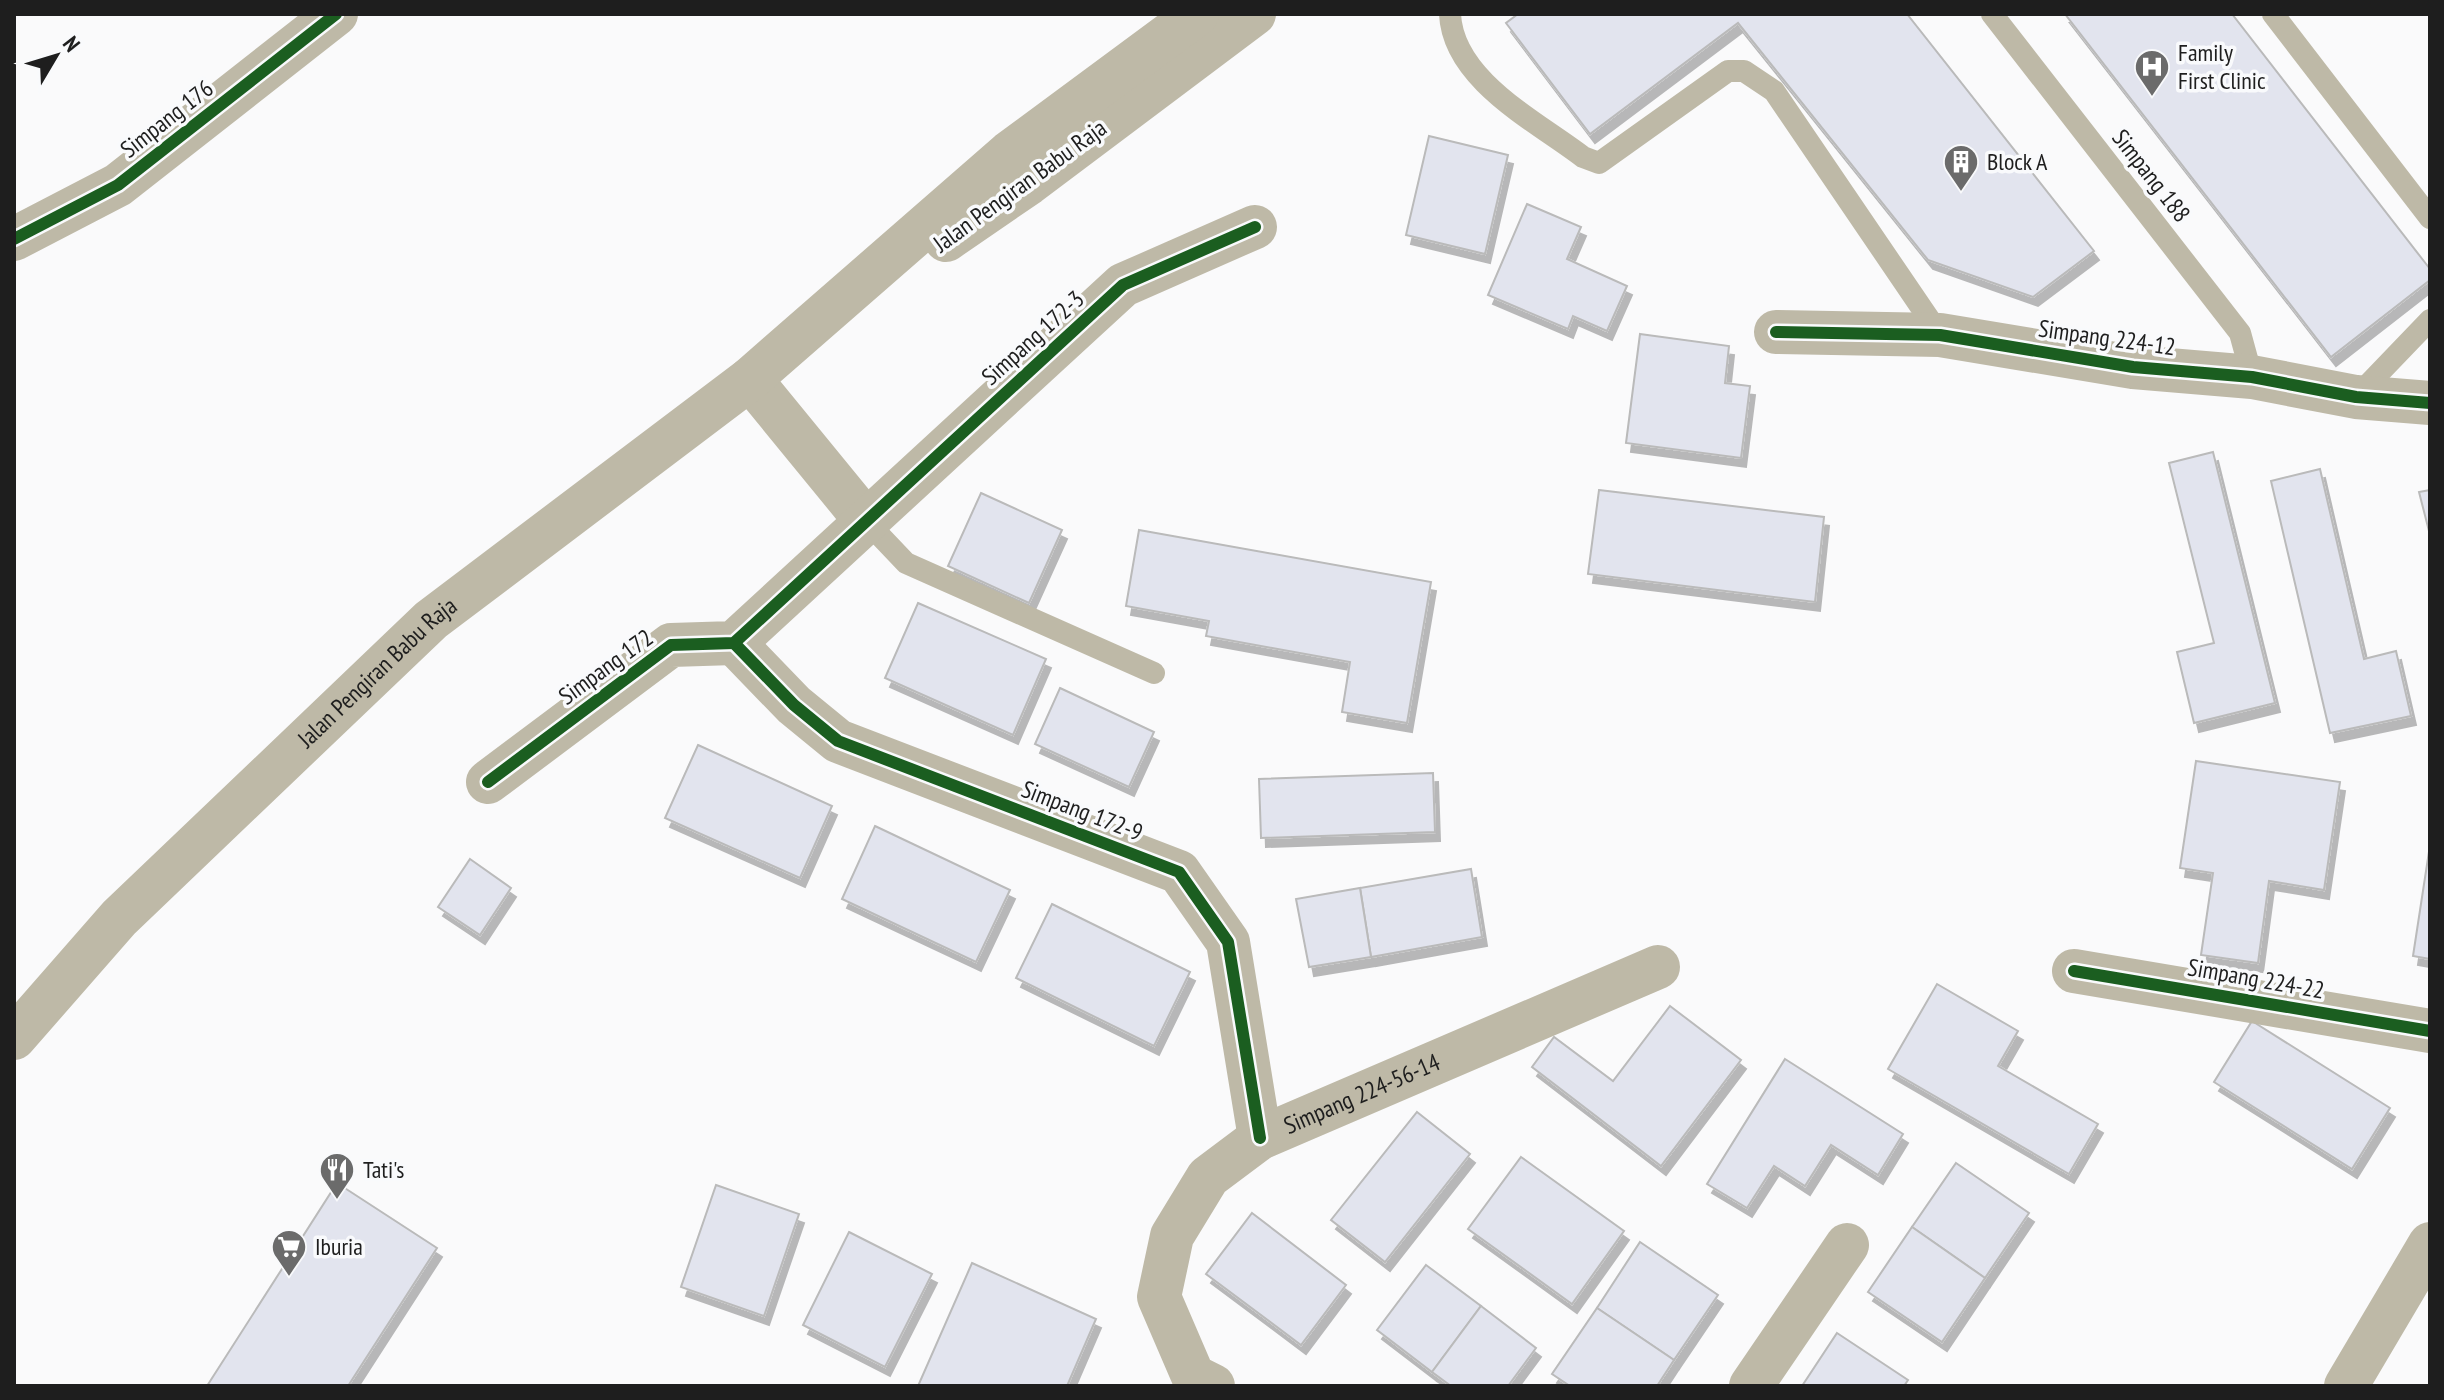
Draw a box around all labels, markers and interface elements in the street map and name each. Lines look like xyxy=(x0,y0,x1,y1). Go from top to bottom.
north arrow xyxy=(16,16,96,96)
text: N xyxy=(57,30,86,57)
place label: Family First Clinic xyxy=(2178,37,2266,96)
hospital icon: Family First Clinic xyxy=(2133,48,2171,98)
street label: Simpang 176 xyxy=(114,73,219,165)
street label: Jalan Pengiran Babu Raja xyxy=(926,112,1112,260)
street label: Simpang 188 xyxy=(2105,123,2197,228)
building icon: Block A xyxy=(1942,143,1980,193)
place label: Block A xyxy=(1987,146,2048,177)
street label: Simpang 172-3 xyxy=(975,284,1090,392)
street label: Simpang 224-12 xyxy=(2037,313,2178,362)
street label: Jalan Pengiran Babu Raja xyxy=(290,590,463,755)
street label: Simpang 172 xyxy=(552,622,659,711)
street label: Simpang 172-9 xyxy=(1017,773,1147,848)
street label: Simpang 224-22 xyxy=(2185,951,2327,1006)
street label: Simpang 224-56-14 xyxy=(1279,1046,1445,1141)
restaurant icon: Tati's xyxy=(318,1151,356,1201)
place label: Tati's xyxy=(363,1154,404,1185)
supermarket icon: Iburia xyxy=(270,1228,308,1278)
place label: Iburia xyxy=(315,1231,363,1262)

